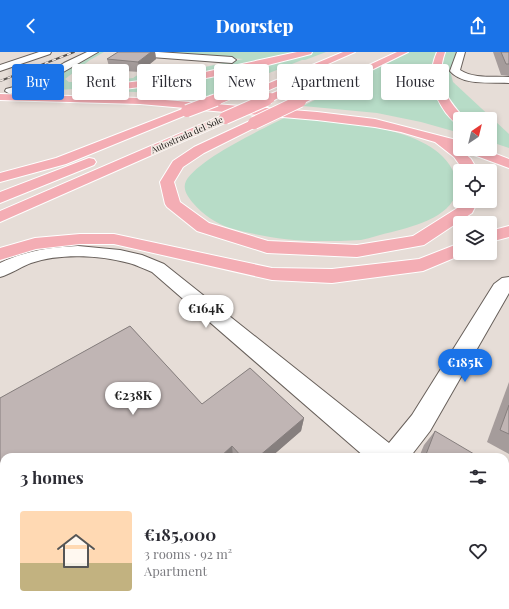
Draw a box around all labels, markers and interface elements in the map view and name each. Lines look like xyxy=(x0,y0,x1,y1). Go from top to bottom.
text: Doorstep xyxy=(216,14,293,38)
icon: back xyxy=(20,15,42,37)
icon: share xyxy=(467,15,489,37)
chip: Buy xyxy=(12,64,64,100)
chip: Rent xyxy=(72,64,129,100)
chip: Filters xyxy=(137,64,206,100)
chip: New xyxy=(214,64,269,100)
chip: Apartment xyxy=(277,64,373,100)
chip: House xyxy=(381,64,449,100)
north arrow xyxy=(453,112,497,156)
map controls xyxy=(453,112,497,260)
street label: Autostrada del Sole xyxy=(148,113,225,156)
button: locate xyxy=(453,164,497,208)
button: layers xyxy=(453,216,497,260)
pin: €164K xyxy=(178,295,234,329)
text: €164K xyxy=(188,299,224,316)
pin: €185K xyxy=(437,349,493,383)
text: €185K xyxy=(447,353,483,370)
pin: €238K xyxy=(105,382,161,416)
text: €238K xyxy=(114,386,152,403)
text: 3 homes xyxy=(20,466,84,488)
icon: filters xyxy=(467,466,489,488)
text: €185,000 xyxy=(144,523,216,545)
icon: home xyxy=(52,527,100,575)
icon: heart xyxy=(467,540,489,562)
text: 3 rooms · 92 m² xyxy=(144,545,232,562)
text: Apartment xyxy=(144,562,207,579)

